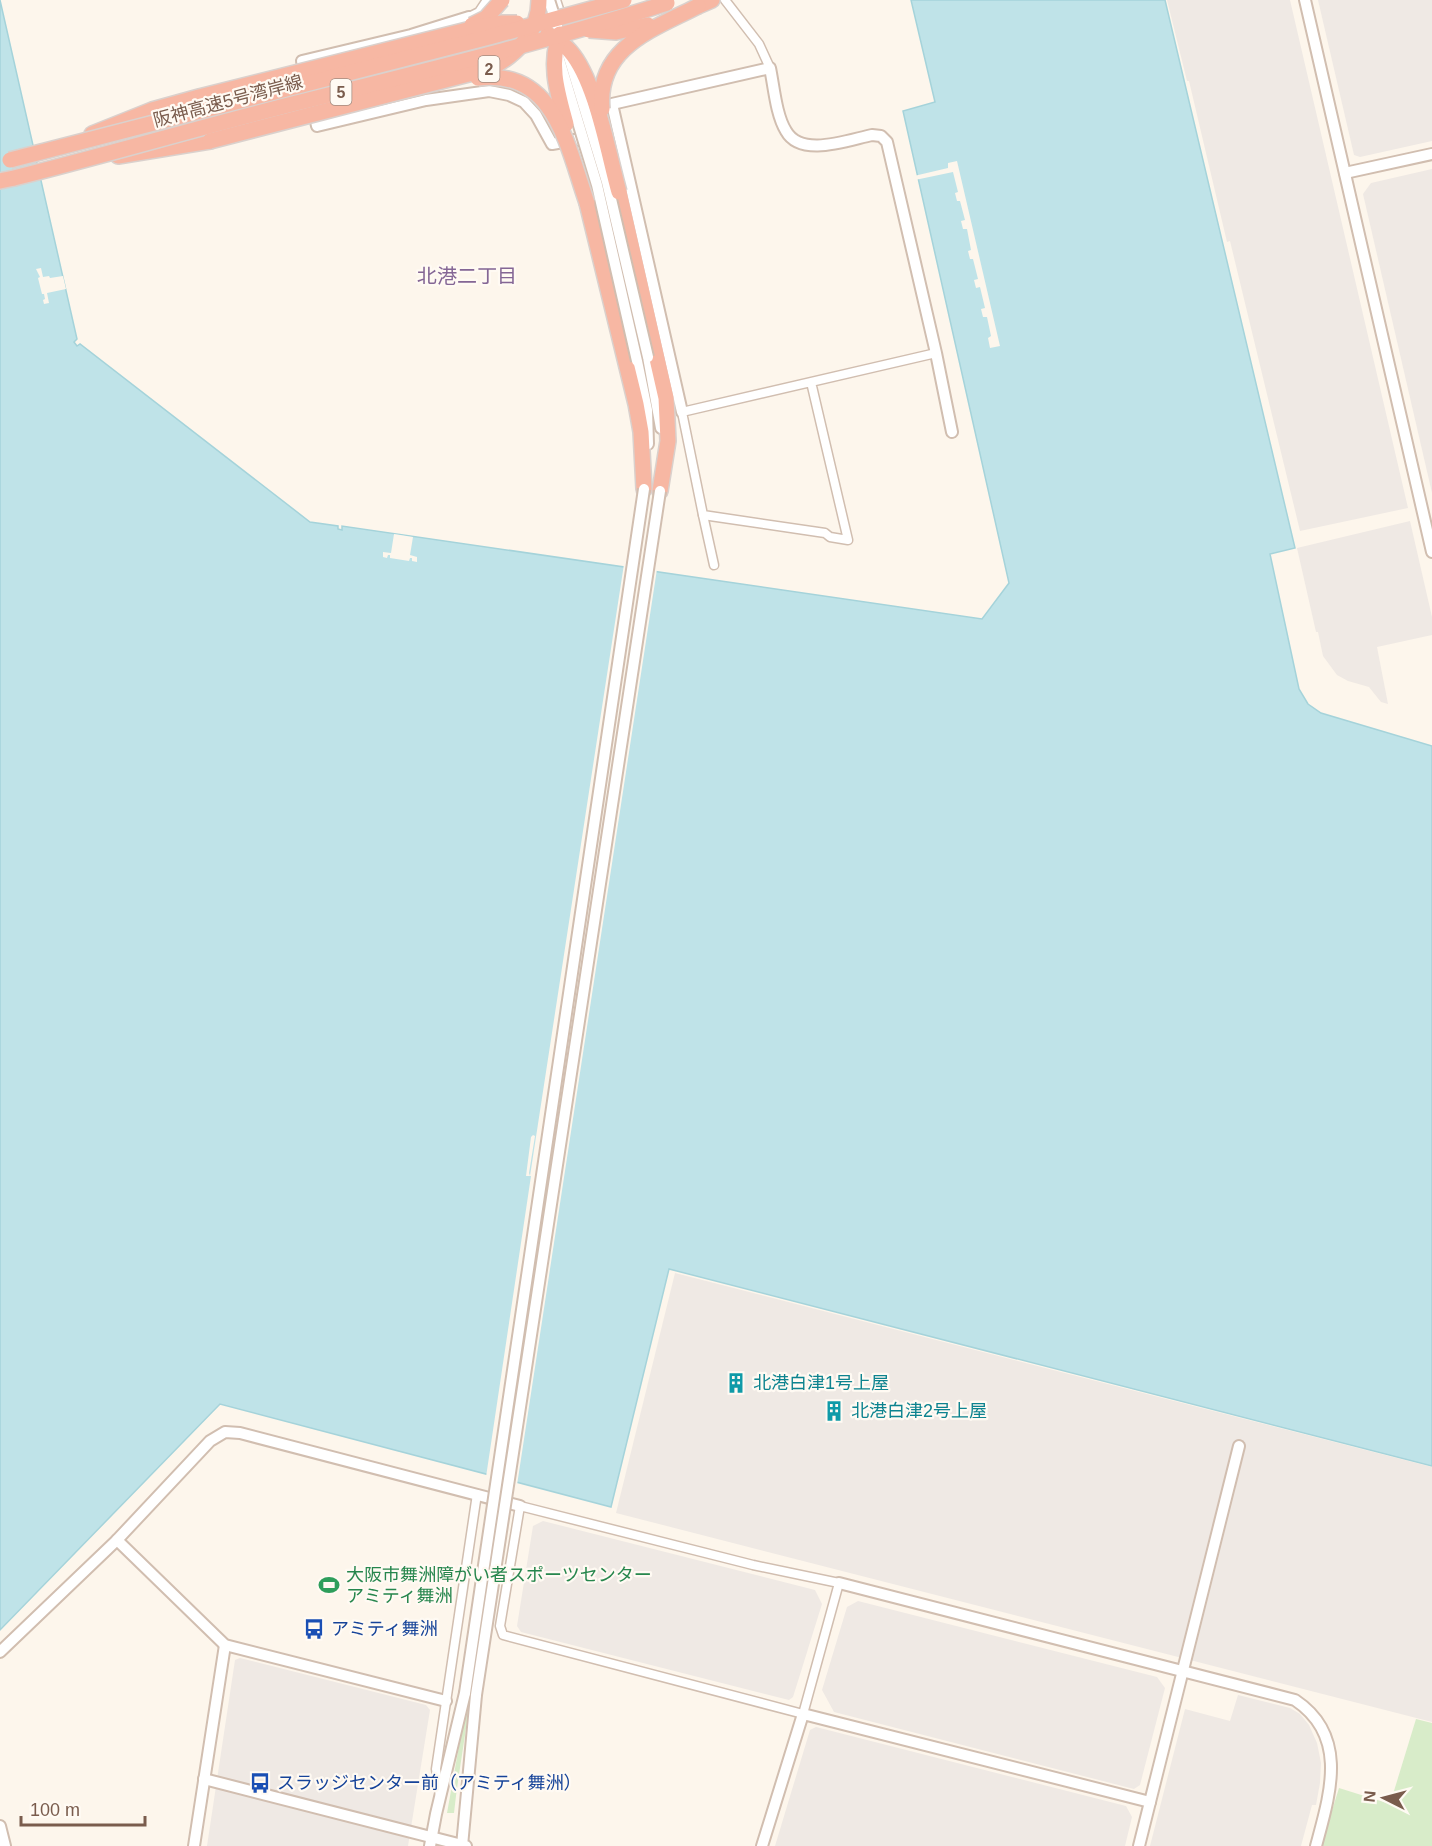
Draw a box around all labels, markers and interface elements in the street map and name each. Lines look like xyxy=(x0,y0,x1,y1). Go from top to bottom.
road number: 2 xyxy=(478,56,500,82)
street label: 阪神高速5号湾岸線 xyxy=(151,71,305,131)
road number: 5 xyxy=(330,79,352,105)
district label: 北港二丁目 xyxy=(417,265,517,287)
building icon: 北港白津1号上屋 xyxy=(724,1371,748,1395)
place label: 北港白津1号上屋 xyxy=(753,1373,889,1393)
building icon: 北港白津2号上屋 xyxy=(822,1399,846,1423)
place label: 北港白津2号上屋 xyxy=(851,1401,987,1421)
place label: 大阪市舞洲障がい者スポーツセンター アミティ舞洲 xyxy=(346,1565,652,1606)
sports icon: 大阪市舞洲障がい者スポーツセンター アミティ舞洲 xyxy=(317,1573,341,1597)
bus stop icon: アミティ舞洲 xyxy=(302,1617,326,1641)
place label: アミティ舞洲 xyxy=(331,1619,438,1639)
north arrow xyxy=(1354,1768,1414,1828)
bus stop icon: スラッジセンター前（アミティ舞洲） xyxy=(248,1771,272,1795)
place label: スラッジセンター前（アミティ舞洲） xyxy=(277,1773,582,1793)
scale bar xyxy=(21,1789,146,1827)
text: N xyxy=(1361,1790,1379,1803)
text: 100 m xyxy=(30,1800,80,1820)

